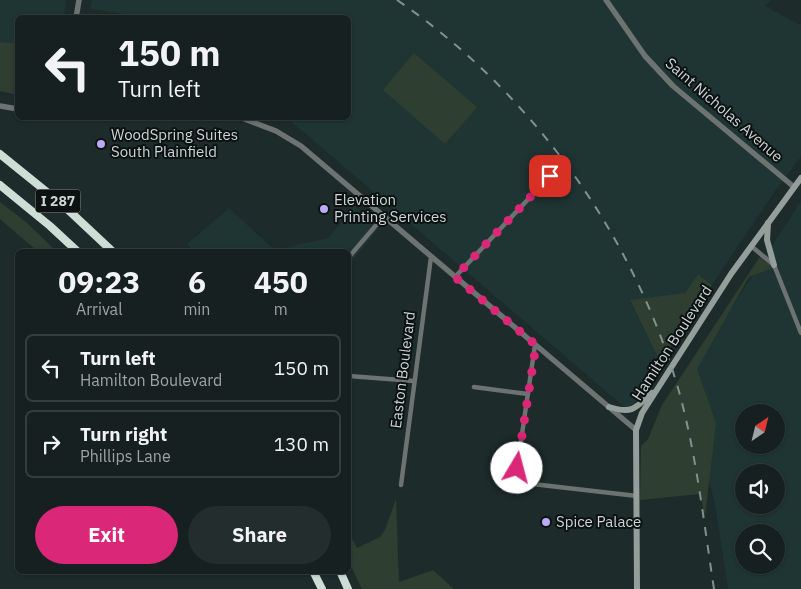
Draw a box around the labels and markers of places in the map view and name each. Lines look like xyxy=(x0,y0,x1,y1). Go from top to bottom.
place label: WoodSpring Suites South Plainfield xyxy=(111,125,238,161)
marker: WoodSpring Suites South Plainfield xyxy=(95,138,107,150)
pin xyxy=(529,155,571,197)
place label: Elevation Printing Services xyxy=(334,190,446,226)
marker: Elevation Printing Services xyxy=(318,203,330,215)
place label: Spice Palace xyxy=(556,512,641,531)
marker: Spice Palace xyxy=(540,516,552,528)

